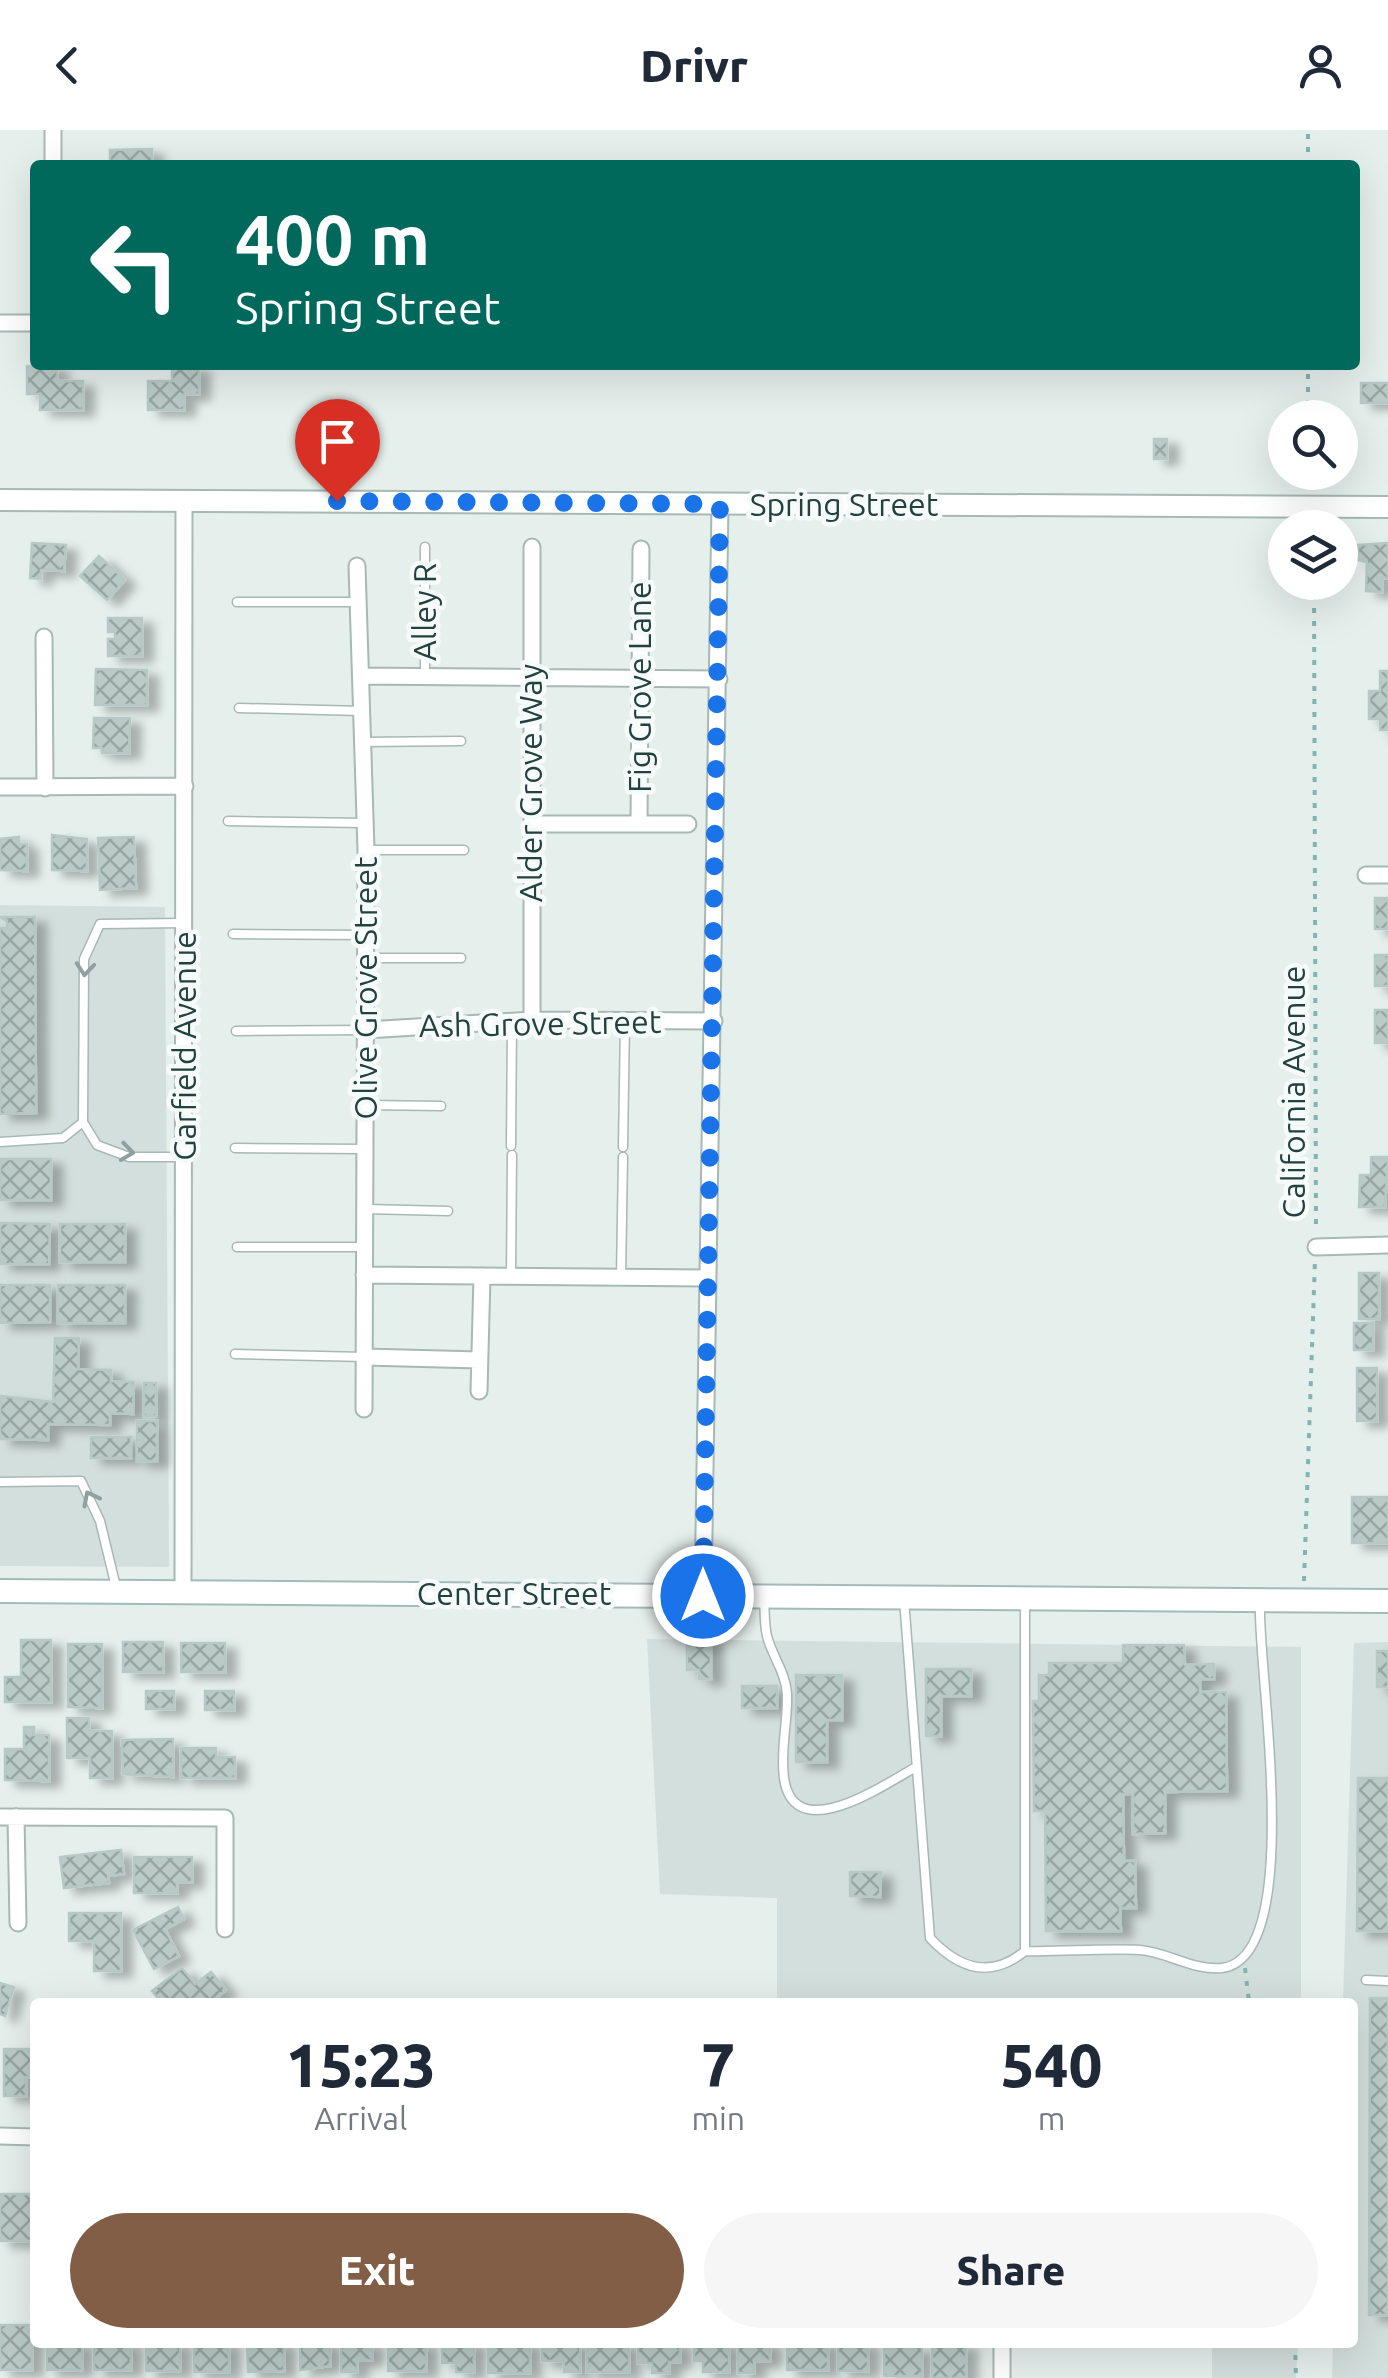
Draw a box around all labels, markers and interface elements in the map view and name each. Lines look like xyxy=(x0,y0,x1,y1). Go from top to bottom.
icon: back xyxy=(40,38,95,93)
icon: person xyxy=(1293,38,1348,93)
text: Drivr xyxy=(640,40,748,91)
icon: left xyxy=(70,200,200,330)
text: 400 m xyxy=(235,200,430,278)
text: Spring Street xyxy=(235,282,500,333)
pin xyxy=(295,399,380,502)
map controls xyxy=(1268,400,1358,600)
button: search xyxy=(1268,400,1358,490)
icon: arrive xyxy=(310,414,365,469)
street label: Spring Street xyxy=(750,486,939,522)
button: layers xyxy=(1268,510,1358,600)
street label: Alley R xyxy=(406,563,442,661)
street label: Fig Grove Lane xyxy=(621,581,657,793)
street label: Alder Grove Way xyxy=(512,664,548,902)
street label: Olive Grove Street xyxy=(347,856,383,1120)
street label: Garfield Avenue xyxy=(166,931,202,1161)
one-way arrow xyxy=(75,961,97,977)
street label: California Avenue xyxy=(1275,966,1311,1218)
street label: Ash Grove Street xyxy=(418,1003,662,1043)
one-way arrow xyxy=(119,1141,135,1162)
one-way arrow xyxy=(83,1491,102,1509)
position arrow xyxy=(651,1544,755,1648)
street label: Center Street xyxy=(417,1575,612,1611)
text: 15:23 xyxy=(286,2031,436,2098)
text: 7 xyxy=(701,2031,735,2098)
text: 540 xyxy=(1001,2031,1102,2098)
text: Arrival xyxy=(314,2100,407,2136)
text: min xyxy=(691,2100,745,2136)
text: m xyxy=(1038,2100,1065,2136)
button: Exit xyxy=(70,2213,684,2328)
button: Share xyxy=(704,2213,1318,2328)

